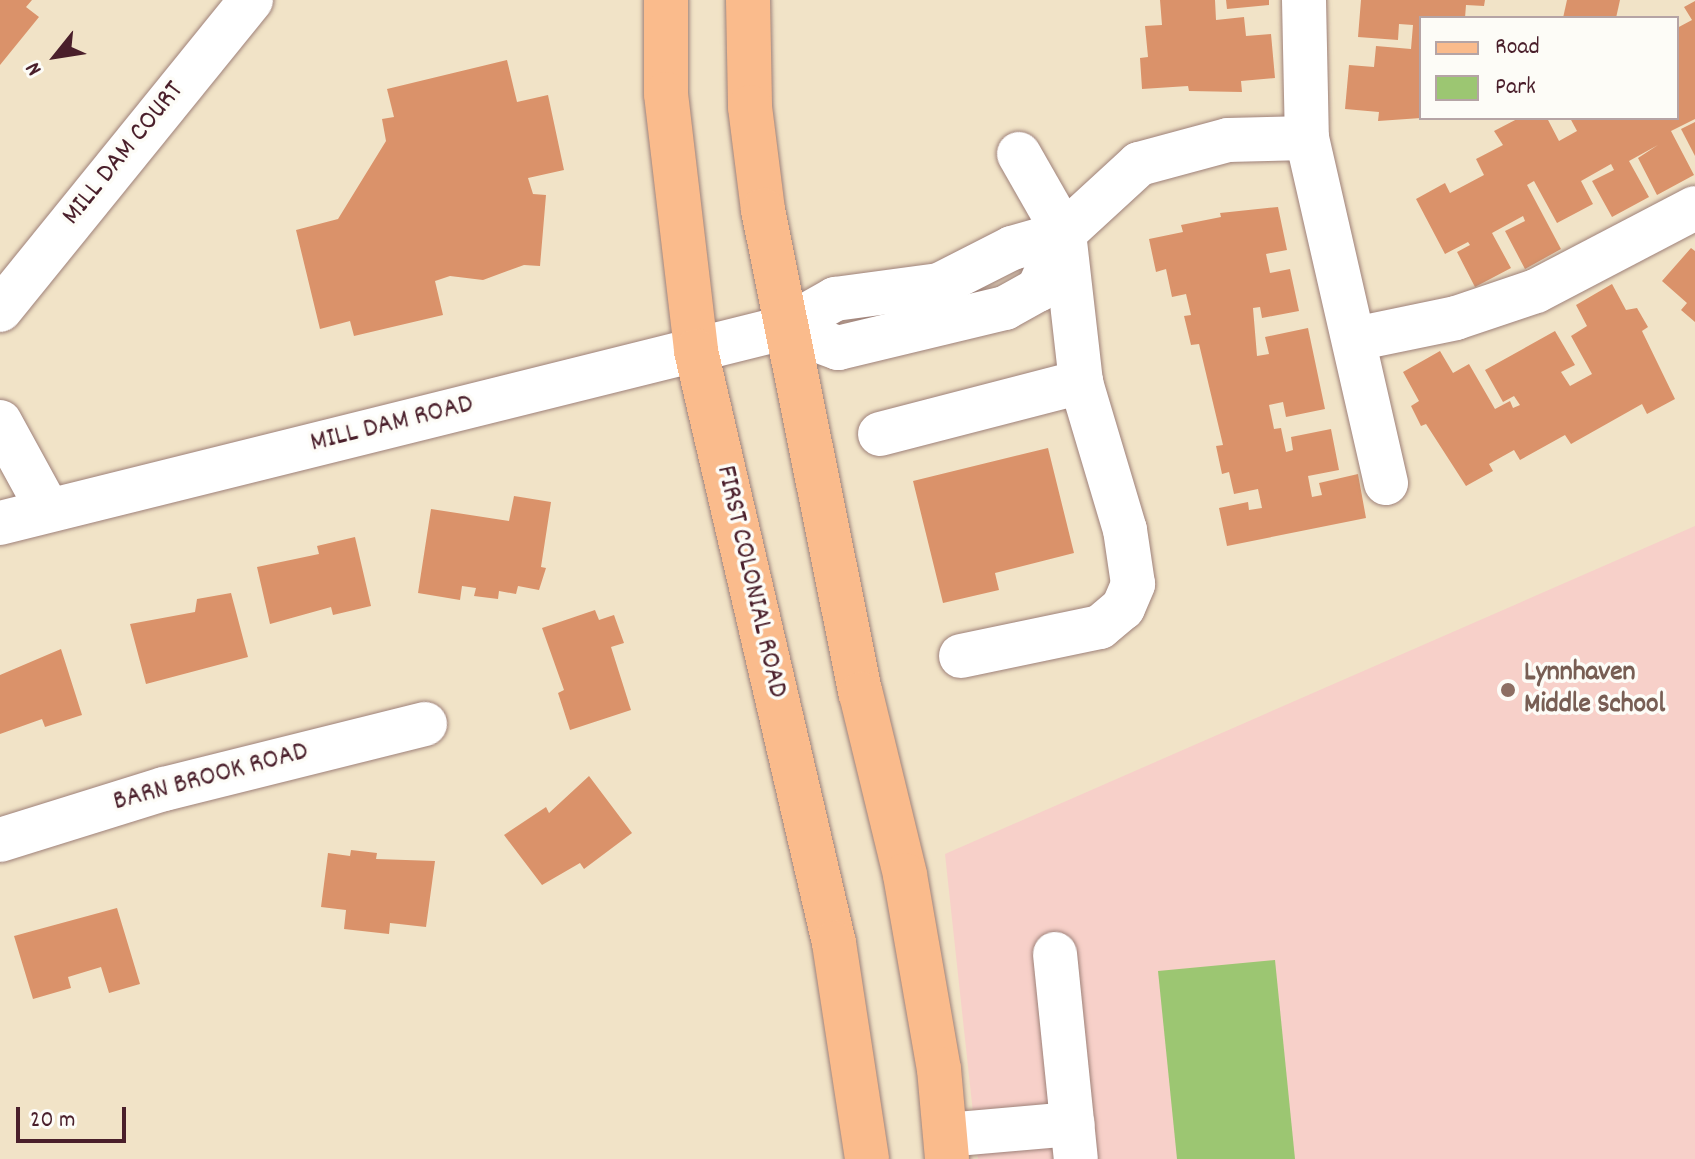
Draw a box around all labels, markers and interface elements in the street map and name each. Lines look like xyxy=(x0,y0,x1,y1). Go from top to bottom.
north arrow xyxy=(16,16,96,96)
legend xyxy=(1419,16,1679,120)
text: Road xyxy=(1495,31,1540,65)
text: N xyxy=(19,56,51,81)
text: Park xyxy=(1495,71,1536,105)
street label: MILL DAM COURT xyxy=(56,75,192,233)
street label: MILL DAM ROAD xyxy=(307,389,477,461)
street label: FIRST COLONIAL ROAD xyxy=(707,463,793,701)
place label: Lynnhaven Middle School xyxy=(1524,657,1665,723)
marker: Lynnhaven Middle School xyxy=(1499,681,1517,699)
street label: BARN BROOK ROAD xyxy=(110,736,312,820)
scale bar xyxy=(20,1091,130,1141)
text: 20 m xyxy=(30,1104,76,1138)

